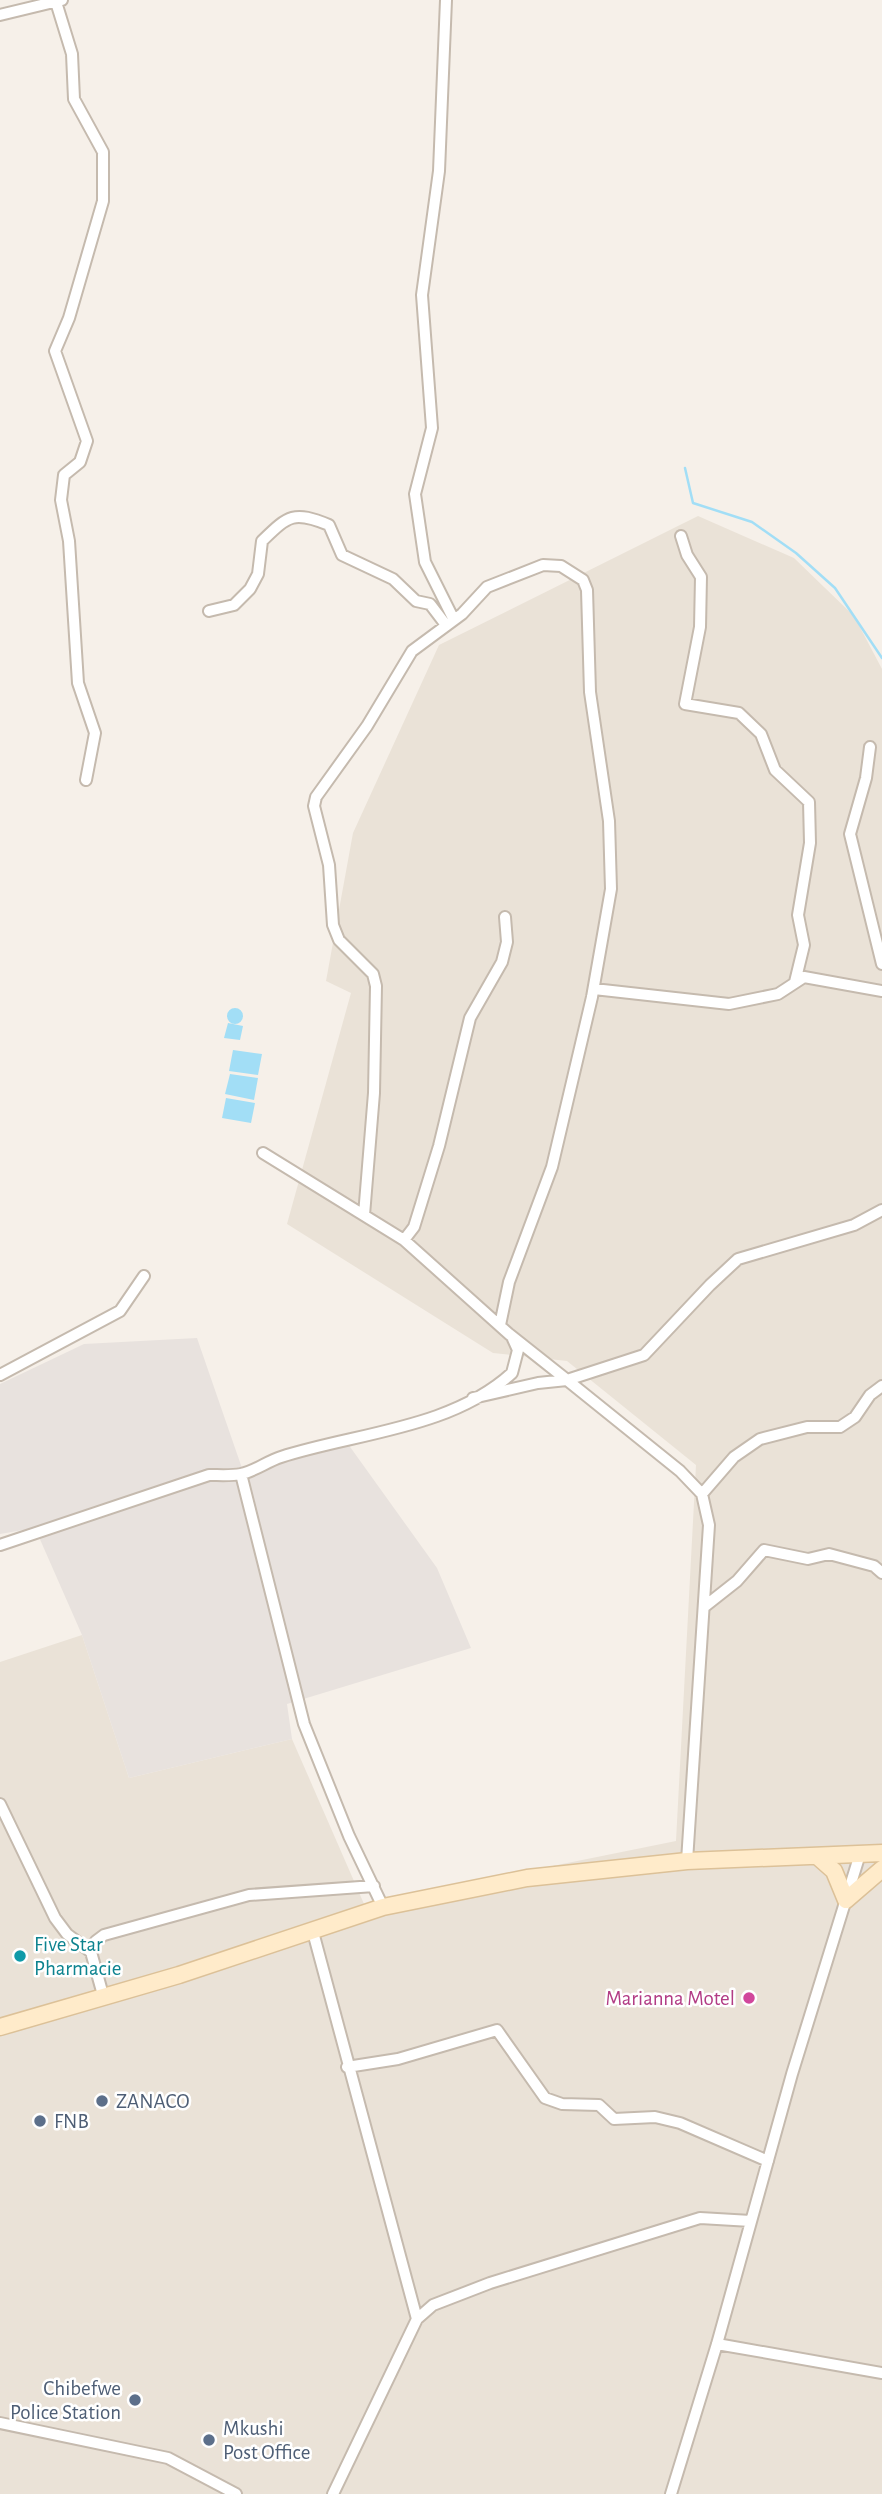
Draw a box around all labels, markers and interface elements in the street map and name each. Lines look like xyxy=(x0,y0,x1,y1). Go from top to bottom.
place label: Five Star Pharmacie xyxy=(34,1934,121,1979)
marker: Five Star Pharmacie xyxy=(12,1948,28,1964)
place label: Marianna Motel xyxy=(605,1988,735,2009)
marker: Marianna Motel xyxy=(741,1990,757,2006)
place label: ZANACO xyxy=(116,2091,190,2112)
marker: ZANACO xyxy=(94,2093,110,2109)
place label: FNB xyxy=(54,2111,89,2132)
marker: FNB xyxy=(32,2113,48,2129)
place label: Chibefwe Police Station xyxy=(10,2378,121,2423)
marker: Chibefwe Police Station xyxy=(127,2392,143,2408)
place label: Mkushi Post Office xyxy=(223,2418,310,2463)
marker: Mkushi Post Office xyxy=(201,2432,217,2448)

